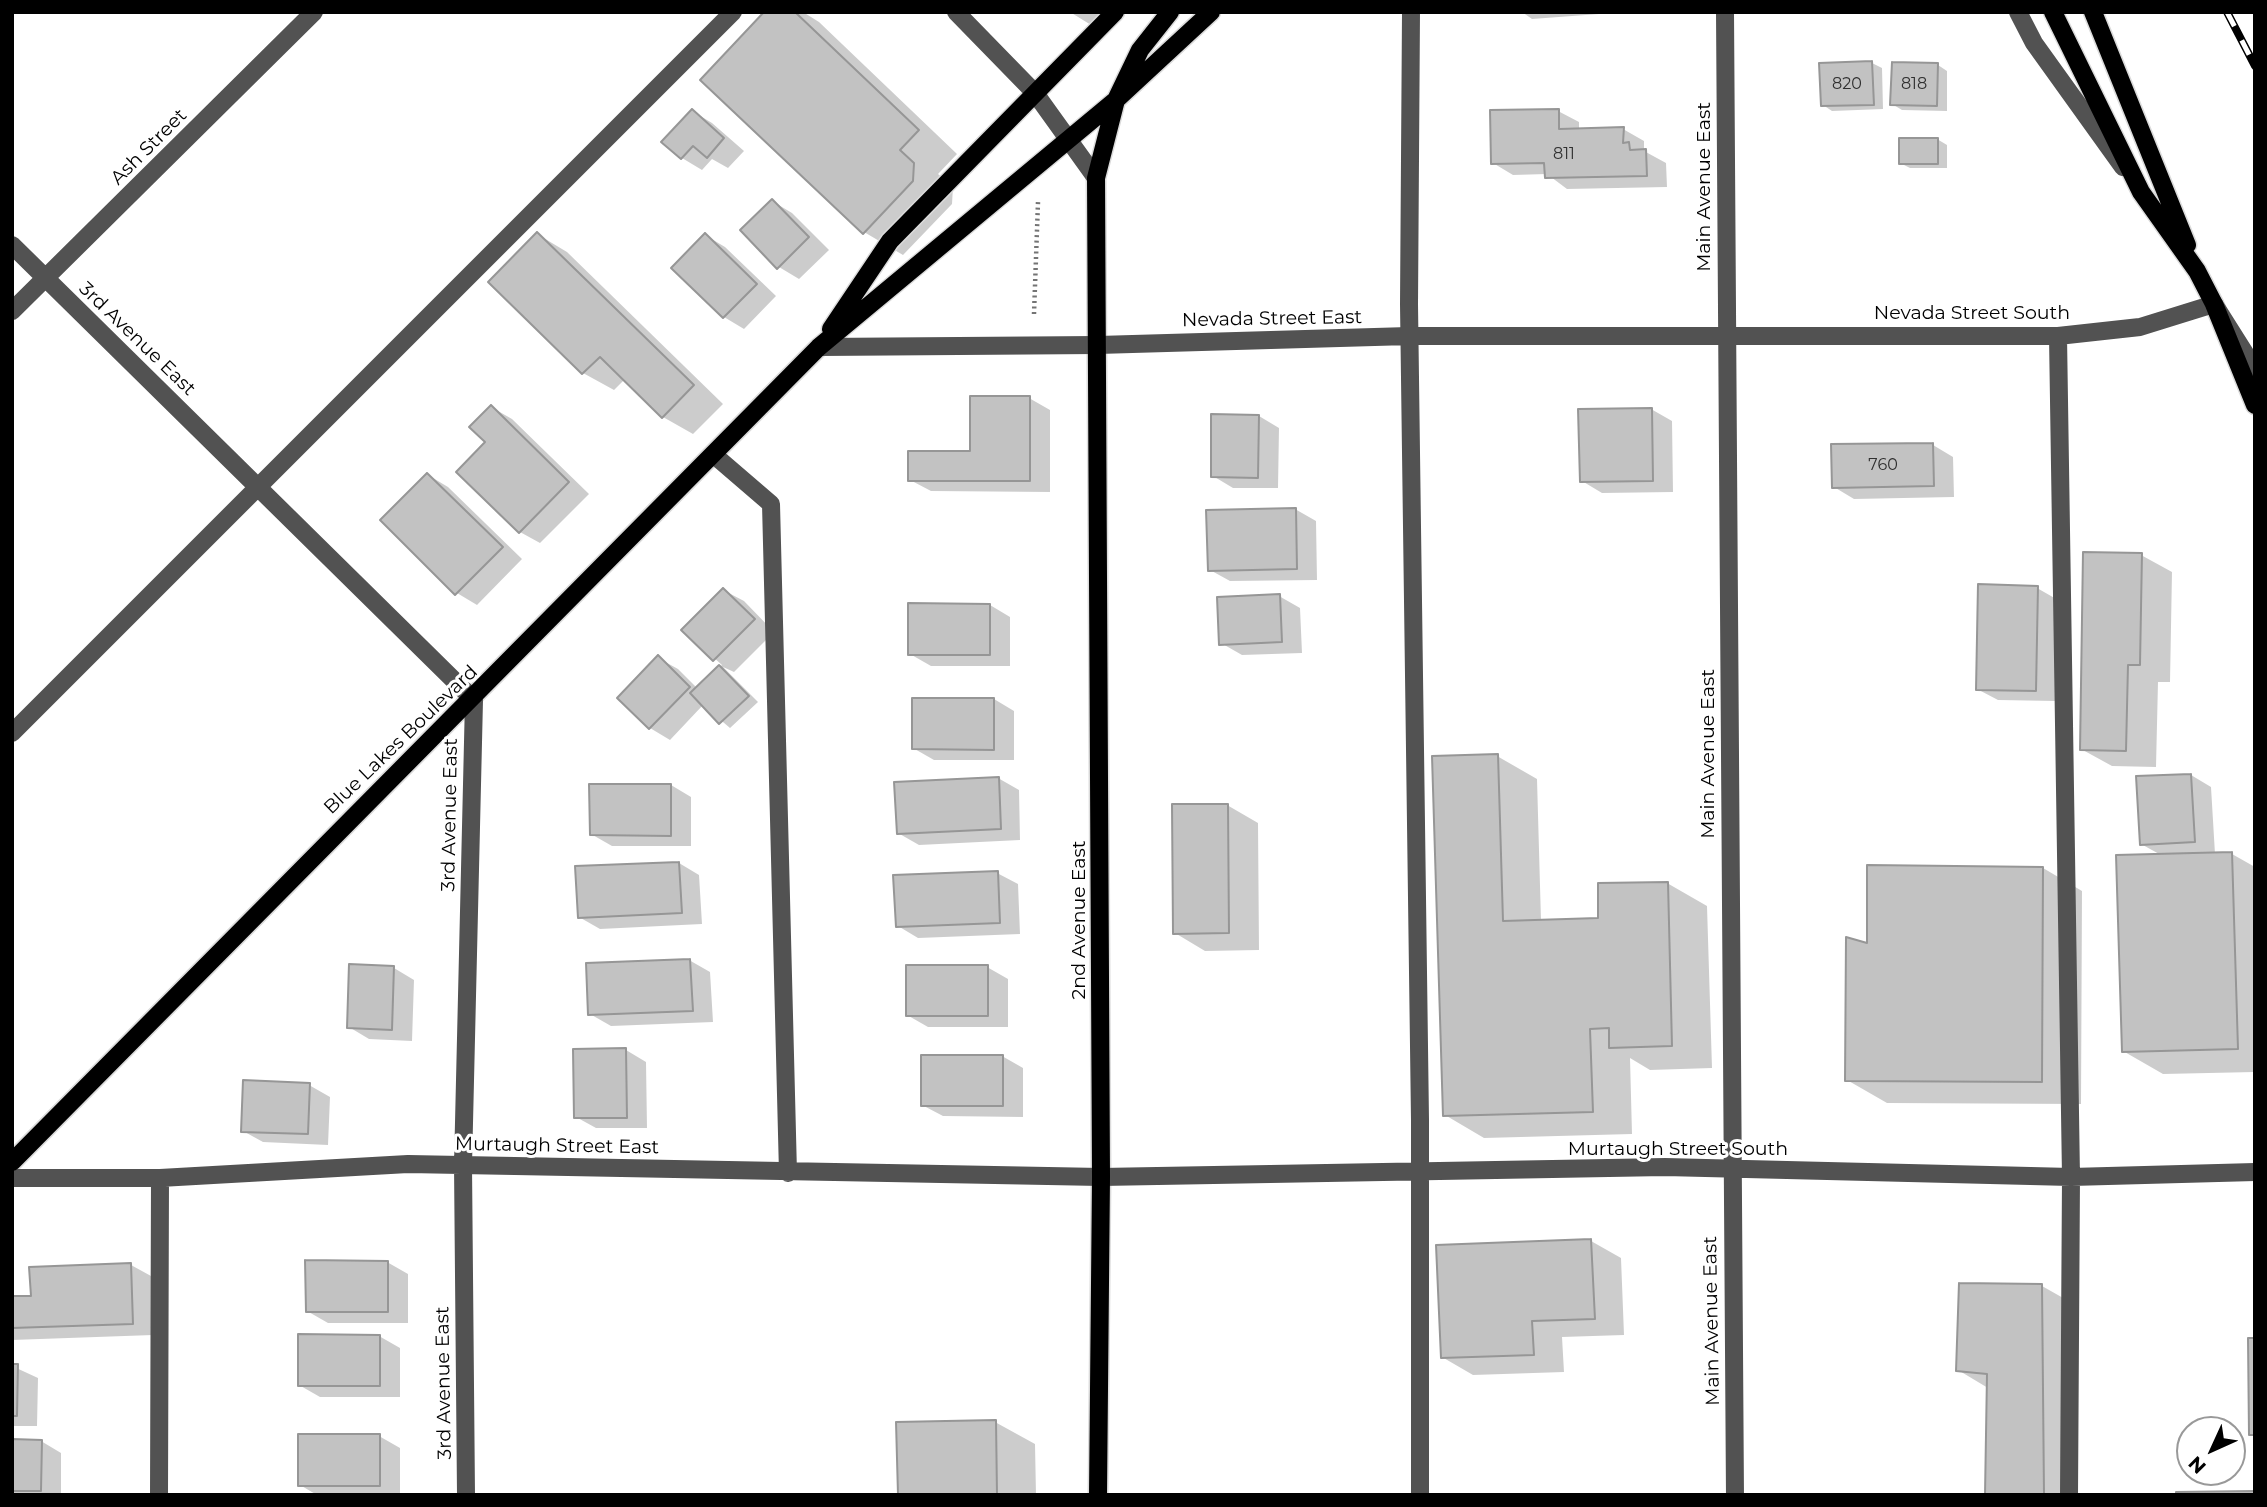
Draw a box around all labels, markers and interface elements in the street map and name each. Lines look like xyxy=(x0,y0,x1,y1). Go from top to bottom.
house number: 820 xyxy=(1832,74,1862,94)
house number: 818 xyxy=(1901,74,1927,94)
street label: Main Avenue East xyxy=(1693,102,1715,272)
street label: Ash Street xyxy=(106,104,192,190)
house number: 811 xyxy=(1553,144,1575,164)
street label: 3rd Avenue East xyxy=(74,278,200,400)
street label: Nevada Street South xyxy=(1874,302,2070,324)
street label: Nevada Street East xyxy=(1182,306,1362,332)
house number: 760 xyxy=(1868,455,1898,475)
street label: Blue Lakes Boulevard xyxy=(320,661,482,819)
street label: Main Avenue East xyxy=(1697,669,1719,839)
street label: 3rd Avenue East xyxy=(437,738,463,892)
street label: 2nd Avenue East xyxy=(1068,841,1090,999)
street label: Murtaugh Street East xyxy=(455,1133,659,1159)
street label: Murtaugh Street South xyxy=(1568,1138,1788,1160)
street label: Main Avenue East xyxy=(1699,1236,1725,1406)
street label: 3rd Avenue East xyxy=(431,1306,457,1460)
north arrow xyxy=(2176,1416,2246,1486)
text: N xyxy=(2184,1451,2211,1478)

